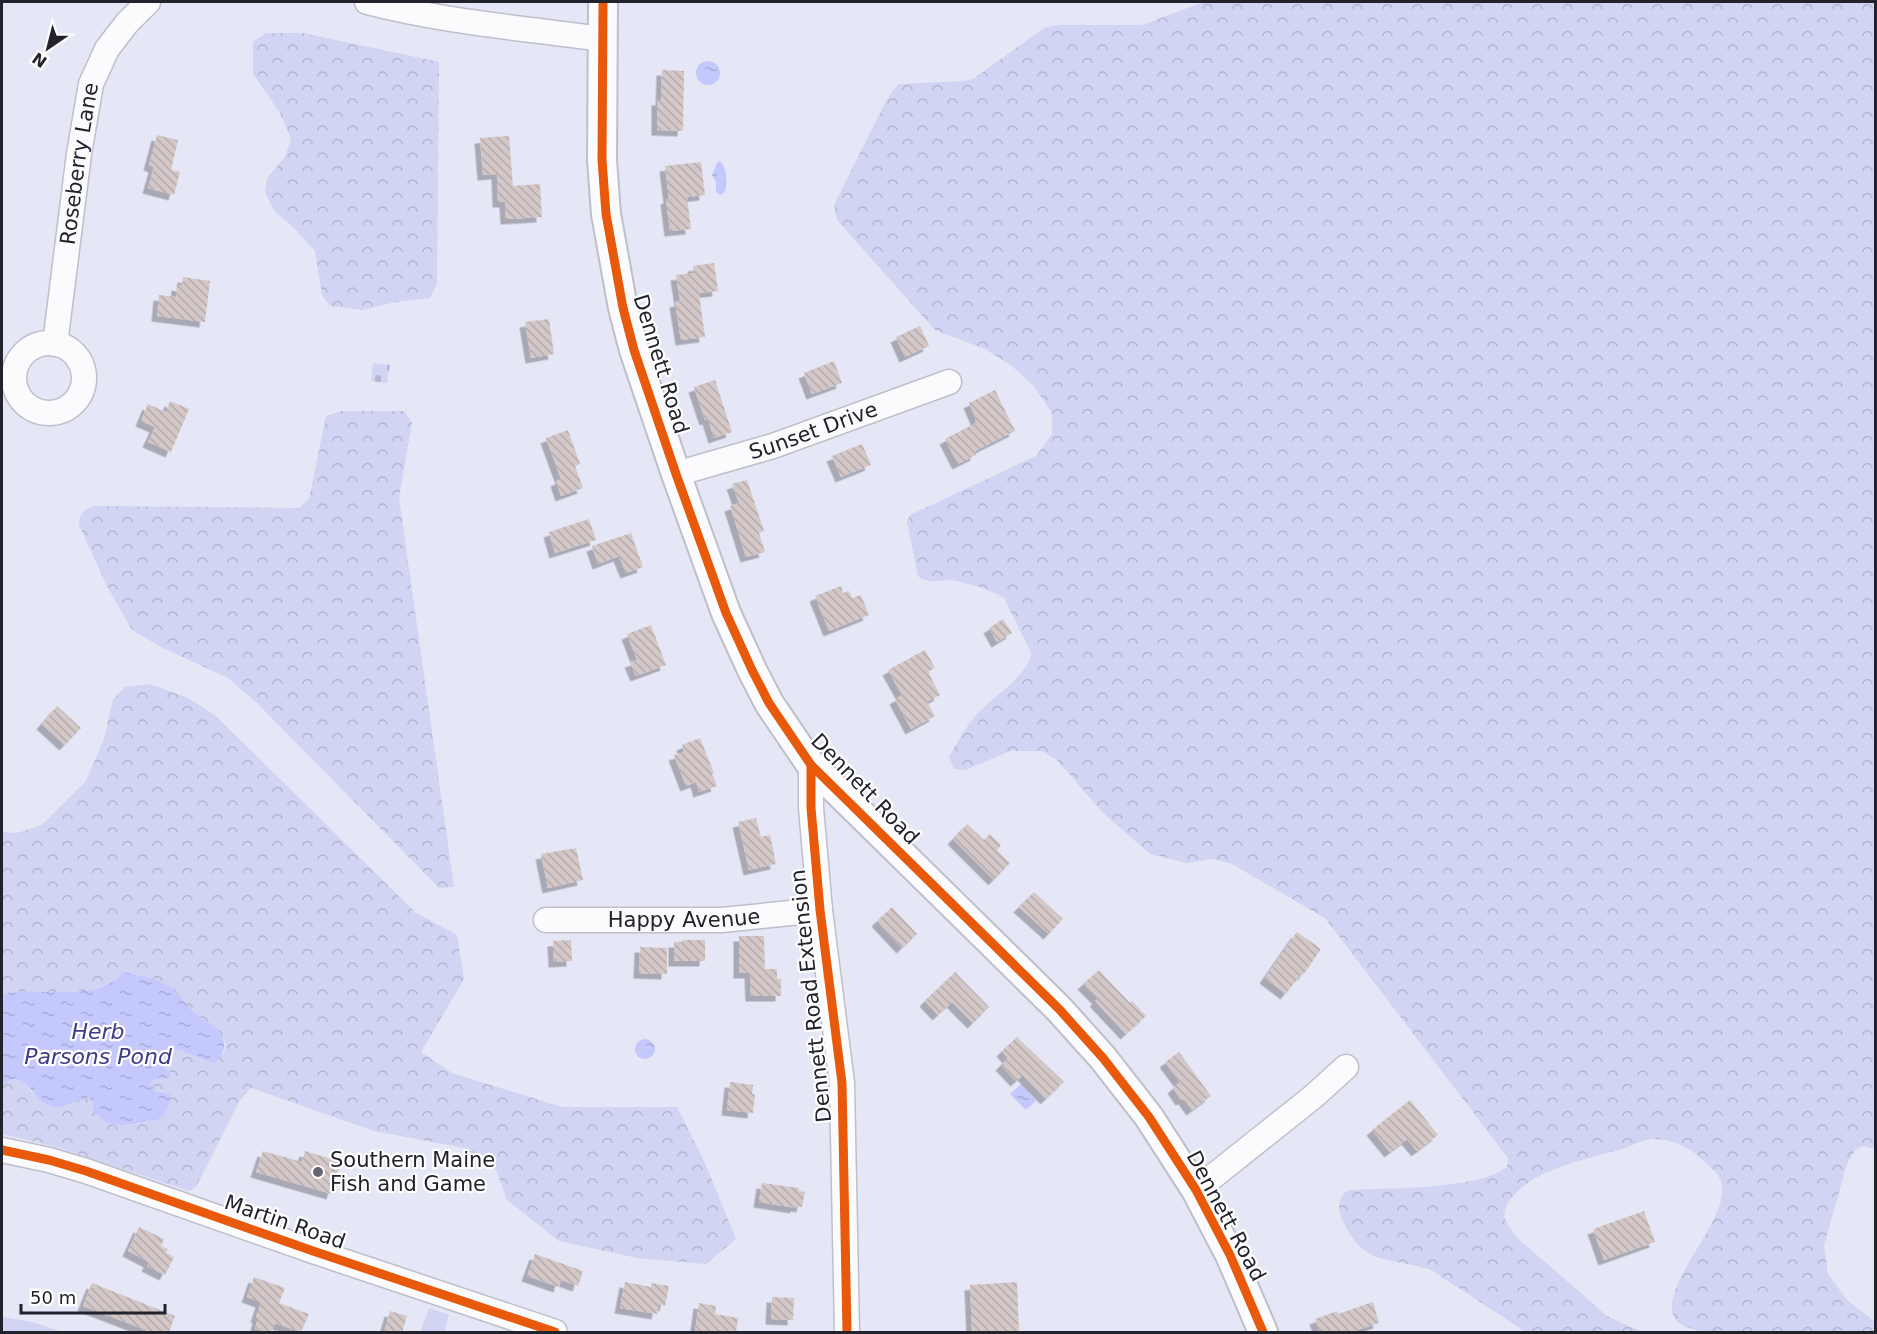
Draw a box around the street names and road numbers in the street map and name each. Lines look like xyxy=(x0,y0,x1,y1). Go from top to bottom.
street label: Roseberry Lane xyxy=(56,81,103,246)
street label: Dennett Road xyxy=(628,291,694,437)
street label: Sunset Drive xyxy=(746,397,881,464)
street label: Dennett Road xyxy=(806,729,924,849)
street label: Dennett Road Extension xyxy=(786,868,836,1124)
street label: Happy Avenue xyxy=(608,904,761,932)
street label: Dennett Road xyxy=(1181,1147,1271,1285)
street label: Martin Road xyxy=(221,1190,349,1254)

